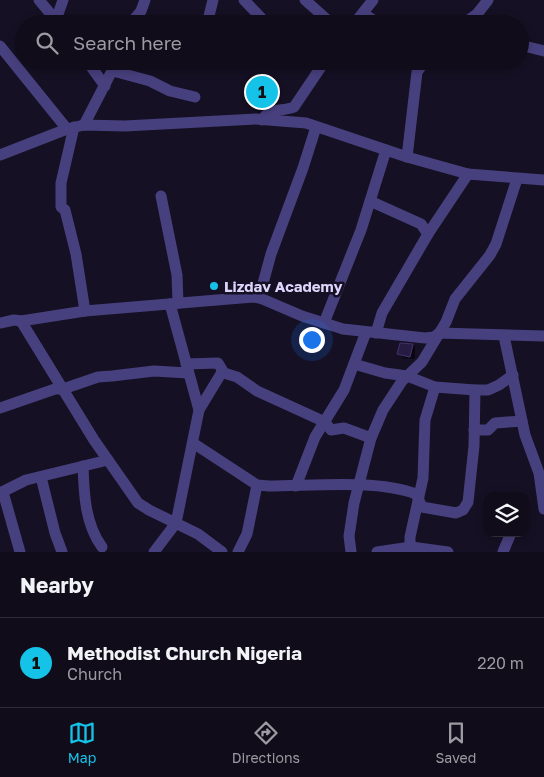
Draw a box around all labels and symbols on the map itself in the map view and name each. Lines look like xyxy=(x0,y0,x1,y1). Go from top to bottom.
pin: 1 xyxy=(246,73,278,111)
place label: Lizdav Academy xyxy=(224,277,342,295)
marker: Lizdav Academy xyxy=(208,280,220,292)
your location xyxy=(299,327,325,353)

